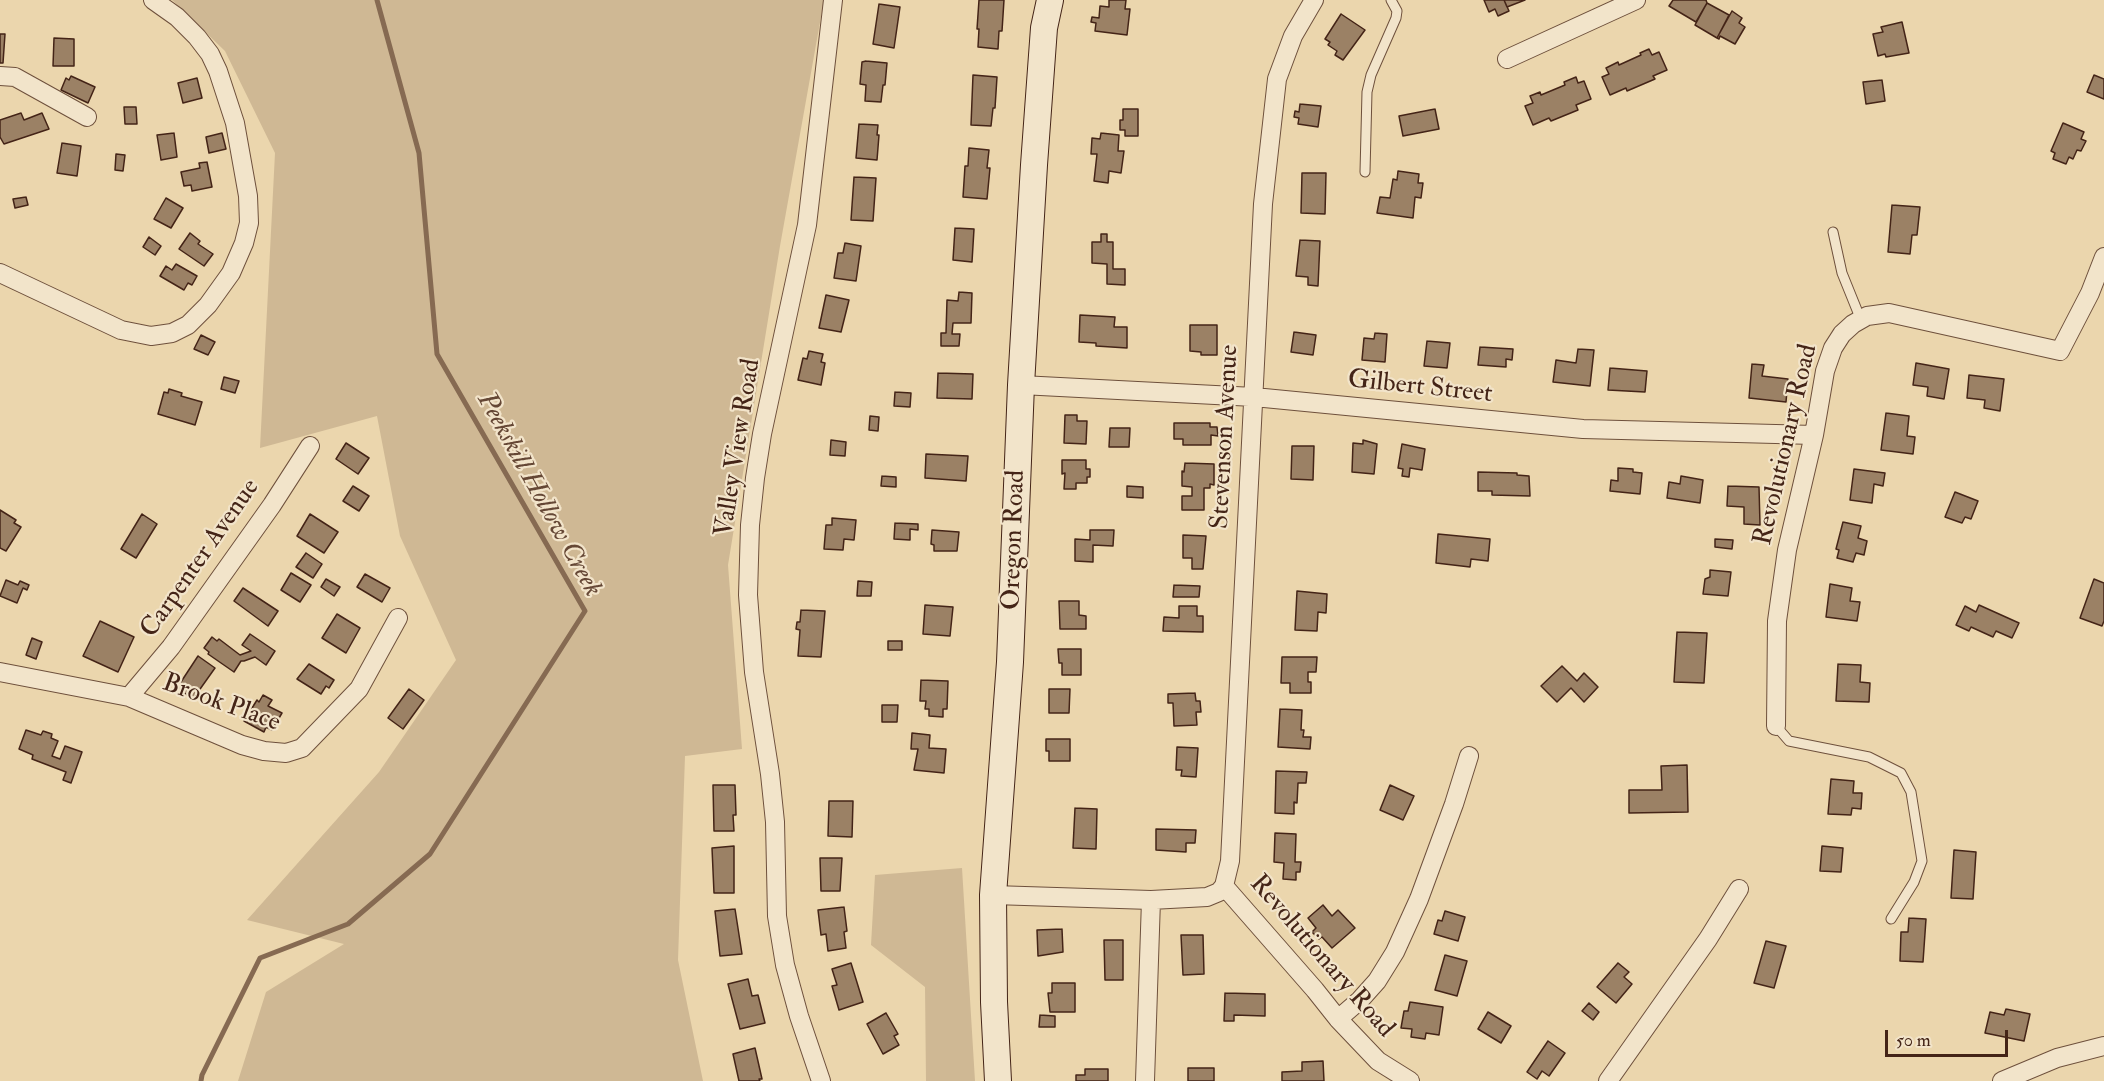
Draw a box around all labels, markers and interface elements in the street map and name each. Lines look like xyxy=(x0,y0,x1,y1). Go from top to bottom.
street label: Revolutionary Road xyxy=(1749,341,1825,549)
street label: Stevenson Avenue xyxy=(1206,344,1246,530)
street label: Valley View Road xyxy=(710,357,768,539)
street label: Gilbert Street xyxy=(1346,365,1494,411)
water label: Peekskill Hollow Creek xyxy=(468,387,608,603)
street label: Oregon Road xyxy=(997,469,1033,611)
street label: Carpenter Avenue xyxy=(135,474,267,644)
street label: Brook Place xyxy=(158,668,284,740)
street label: Revolutionary Road xyxy=(1242,869,1400,1045)
scale bar xyxy=(1888,1018,2011,1056)
text: 50 m xyxy=(1896,1029,1931,1052)

